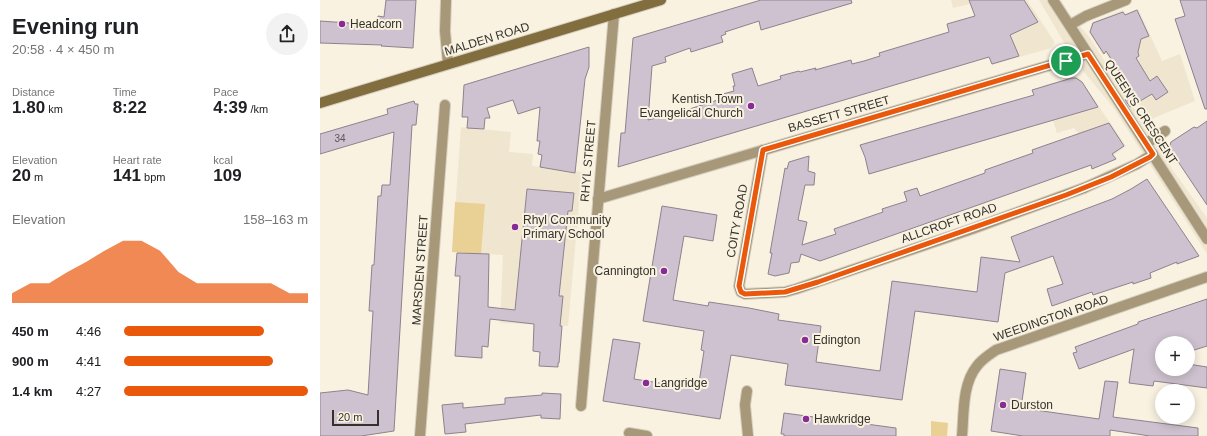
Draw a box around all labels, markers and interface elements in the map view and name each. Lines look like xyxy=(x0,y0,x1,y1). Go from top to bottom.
button: share xyxy=(266,13,308,55)
text: Evening run xyxy=(12,14,139,39)
place label: Headcorn xyxy=(350,17,402,31)
marker: Headcorn xyxy=(337,19,347,29)
street label: MALDEN ROAD xyxy=(443,19,531,59)
text: 20:58 · 4 × 450 m xyxy=(12,42,114,57)
pin xyxy=(1049,44,1083,78)
icon: arrive xyxy=(1055,50,1077,72)
street label: QUEEN'S CRESCENT xyxy=(1102,57,1181,168)
text: Distance xyxy=(12,86,55,98)
text: Time xyxy=(113,86,137,98)
text: Pace xyxy=(213,86,238,98)
place label: Kentish Town Evangelical Church xyxy=(640,92,743,120)
street label: BASSETT STREET xyxy=(787,93,892,135)
text: 1.80 xyxy=(12,98,45,117)
text: 8:22 xyxy=(113,98,147,117)
text: 4:39 xyxy=(213,98,247,117)
marker: Kentish Town Evangelical Church xyxy=(746,101,756,111)
text: km xyxy=(45,103,63,115)
text: /km xyxy=(247,103,268,115)
street label: RHYL STREET xyxy=(577,119,599,203)
house number: 34 xyxy=(334,133,346,144)
text: Elevation xyxy=(12,154,57,166)
text: Heart rate xyxy=(113,154,162,166)
text: kcal xyxy=(213,154,233,166)
text: 20 xyxy=(12,166,31,185)
text: 141 xyxy=(113,166,141,185)
text: 109 xyxy=(213,166,242,185)
text: m xyxy=(31,171,43,183)
text: bpm xyxy=(141,171,166,183)
street label: COITY ROAD xyxy=(724,183,750,259)
street label: ALLCROFT ROAD xyxy=(899,200,999,246)
text: Elevation xyxy=(12,212,65,227)
text: 158–163 m xyxy=(243,212,308,227)
place label: Rhyl Community Primary School xyxy=(523,213,611,241)
street label: MARSDEN STREET xyxy=(409,214,431,326)
marker: Rhyl Community Primary School xyxy=(510,222,520,232)
place label: Cannington xyxy=(595,264,656,278)
marker: Cannington xyxy=(659,266,669,276)
street label: WEEDINGTON ROAD xyxy=(992,292,1111,344)
text: 450 m xyxy=(12,324,49,339)
text: 4:46 xyxy=(76,324,101,339)
place label: Edington xyxy=(813,333,860,347)
marker: Edington xyxy=(800,335,810,345)
map controls xyxy=(1155,336,1195,424)
button: + xyxy=(1155,336,1195,376)
text: 900 m xyxy=(12,354,49,369)
text: 4:41 xyxy=(76,354,101,369)
place label: Langridge xyxy=(654,376,708,390)
marker: Langridge xyxy=(641,378,651,388)
text: 1.4 km xyxy=(12,384,52,399)
text: 4:27 xyxy=(76,384,101,399)
button: − xyxy=(1155,384,1195,424)
place label: Durston xyxy=(1011,398,1053,412)
marker: Durston xyxy=(998,400,1008,410)
scale bar xyxy=(332,408,379,427)
text: 20 m xyxy=(338,411,362,423)
place label: Hawkridge xyxy=(814,412,871,426)
marker: Hawkridge xyxy=(801,414,811,424)

